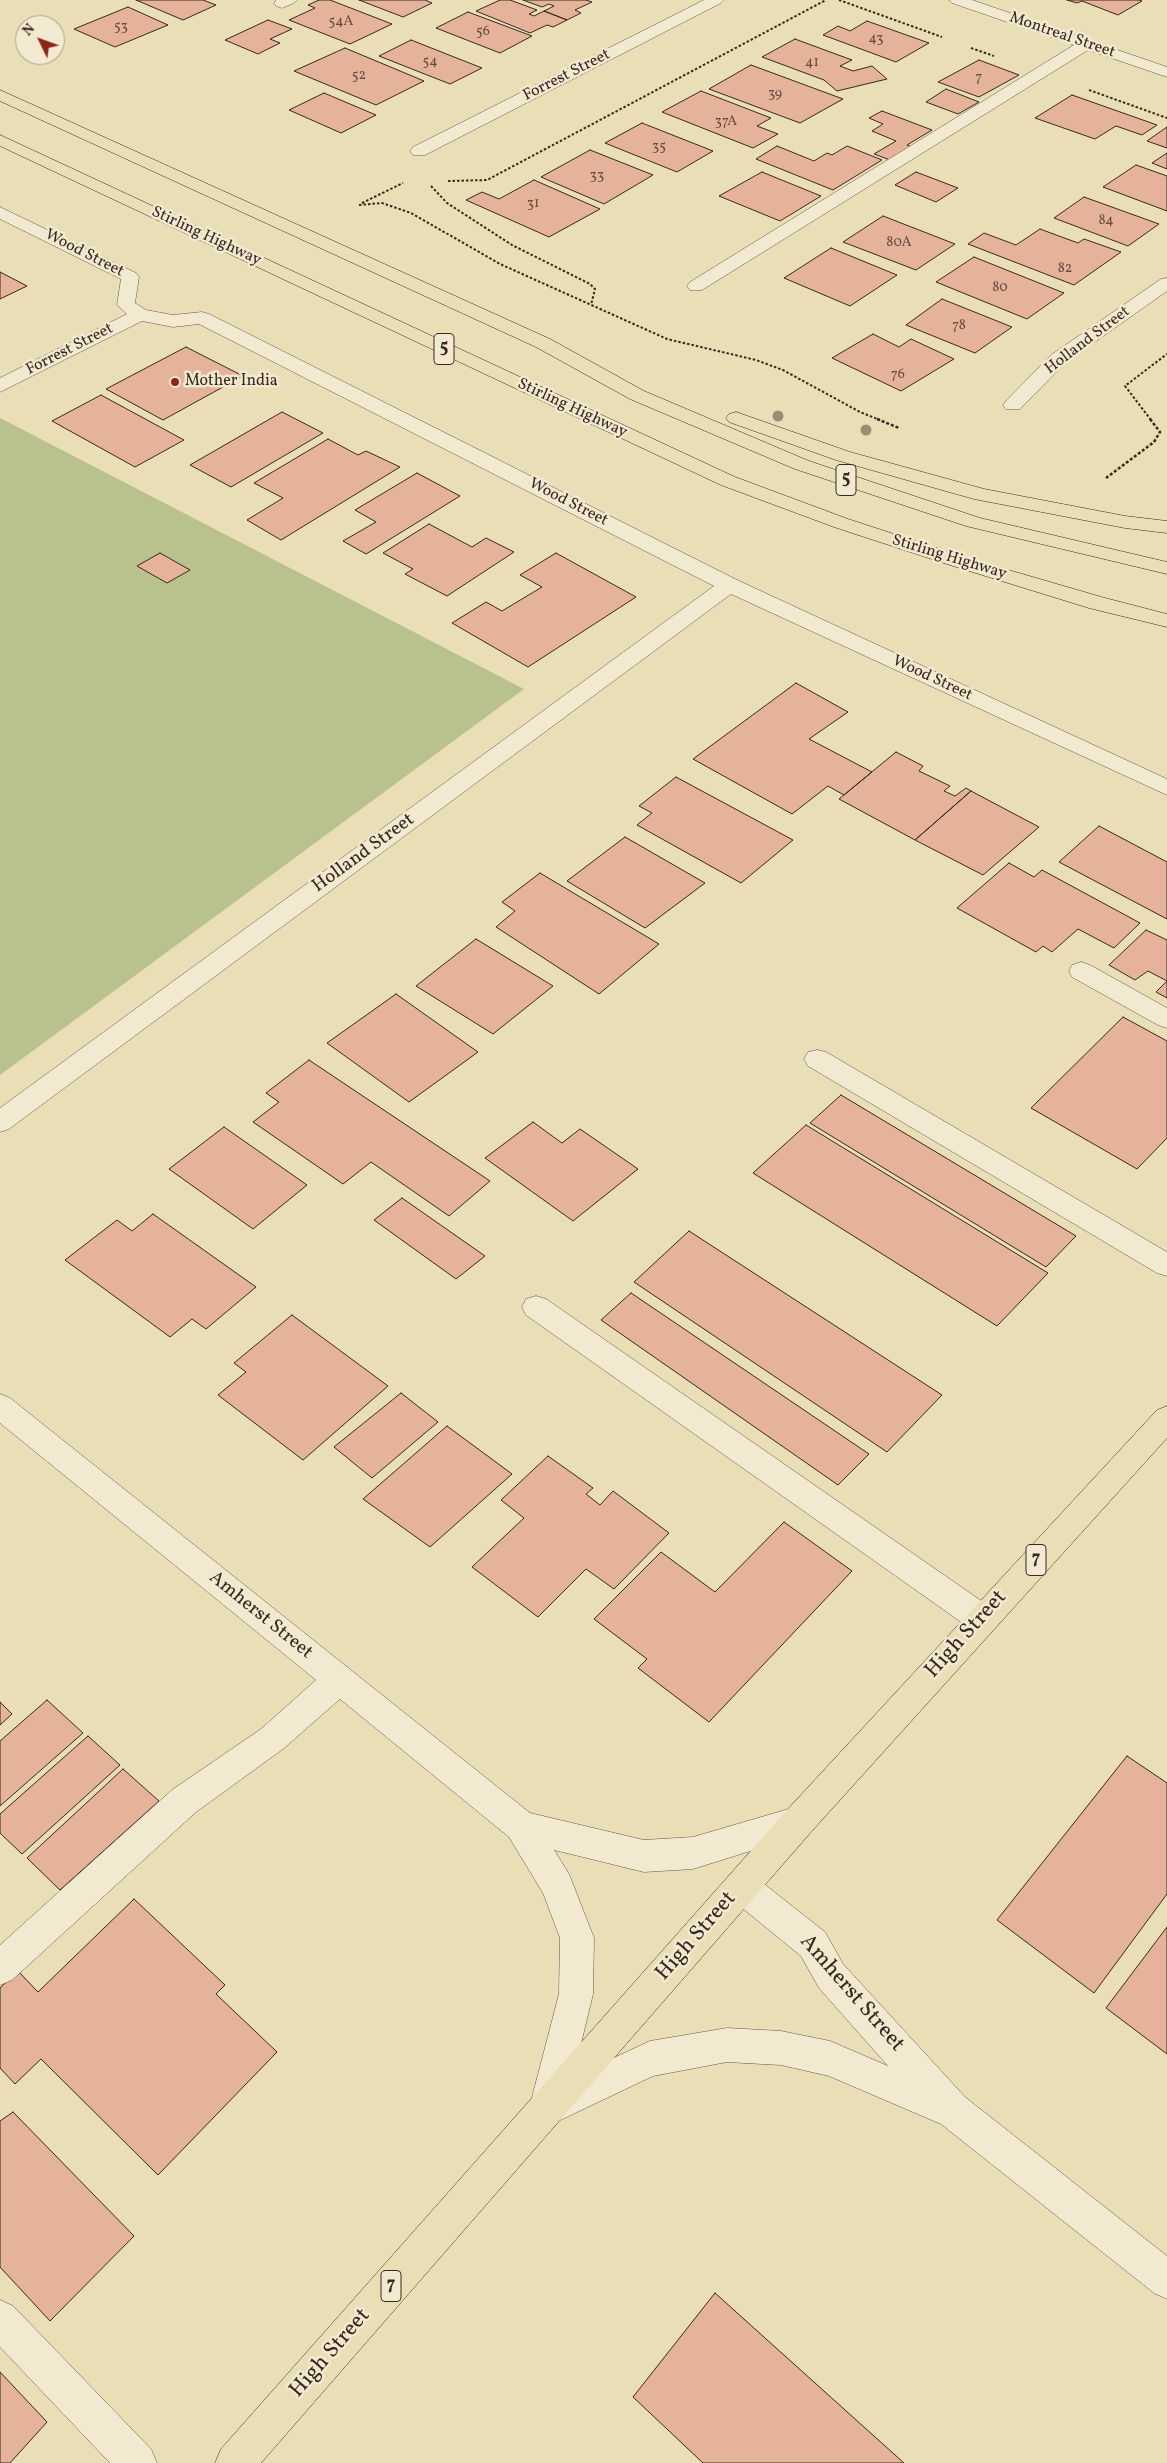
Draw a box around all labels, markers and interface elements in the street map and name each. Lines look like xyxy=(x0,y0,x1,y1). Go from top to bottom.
street label: Montreal Street xyxy=(1007,9,1117,63)
house number: 54A xyxy=(329,14,353,30)
north arrow xyxy=(15,15,65,65)
house number: 53 xyxy=(114,19,128,35)
text: N xyxy=(19,20,40,40)
house number: 56 xyxy=(476,24,490,40)
house number: 43 xyxy=(869,31,883,47)
street label: Forrest Street xyxy=(520,46,614,106)
house number: 54 xyxy=(422,54,438,70)
house number: 41 xyxy=(805,55,819,71)
house number: 52 xyxy=(352,68,366,84)
house number: 7 xyxy=(976,70,982,86)
house number: 39 xyxy=(768,86,782,102)
house number: 37A xyxy=(715,114,737,130)
house number: 35 xyxy=(652,139,666,155)
house number: 33 xyxy=(590,168,604,184)
house number: 31 xyxy=(527,196,539,212)
street label: Stirling Highway xyxy=(148,203,264,271)
house number: 84 xyxy=(1098,213,1114,229)
street label: Wood Street xyxy=(41,226,127,282)
house number: 80A xyxy=(886,235,912,251)
house number: 82 xyxy=(1058,261,1072,277)
house number: 80 xyxy=(992,280,1008,296)
street label: Holland Street xyxy=(1042,303,1134,379)
house number: 78 xyxy=(952,318,966,334)
street label: Forrest Street xyxy=(23,320,117,380)
road number: 5 xyxy=(434,334,454,364)
house number: 76 xyxy=(891,367,905,383)
place label: Mother India xyxy=(185,372,278,392)
street label: Stirling Highway xyxy=(514,375,630,443)
marker: Mother India xyxy=(169,376,181,388)
road number: 5 xyxy=(836,464,856,496)
street label: Wood Street xyxy=(525,475,611,531)
street label: Stirling Highway xyxy=(889,531,1009,585)
street label: Wood Street xyxy=(889,652,975,706)
street label: Holland Street xyxy=(308,809,420,899)
road number: 7 xyxy=(1026,1544,1046,1576)
street label: Amherst Street xyxy=(204,1567,316,1665)
street label: High Street xyxy=(921,1585,1013,1685)
street label: High Street xyxy=(651,1887,743,1987)
street label: Amherst Street xyxy=(793,1930,909,2058)
road number: 7 xyxy=(381,2270,401,2302)
street label: High Street xyxy=(285,2304,377,2404)

